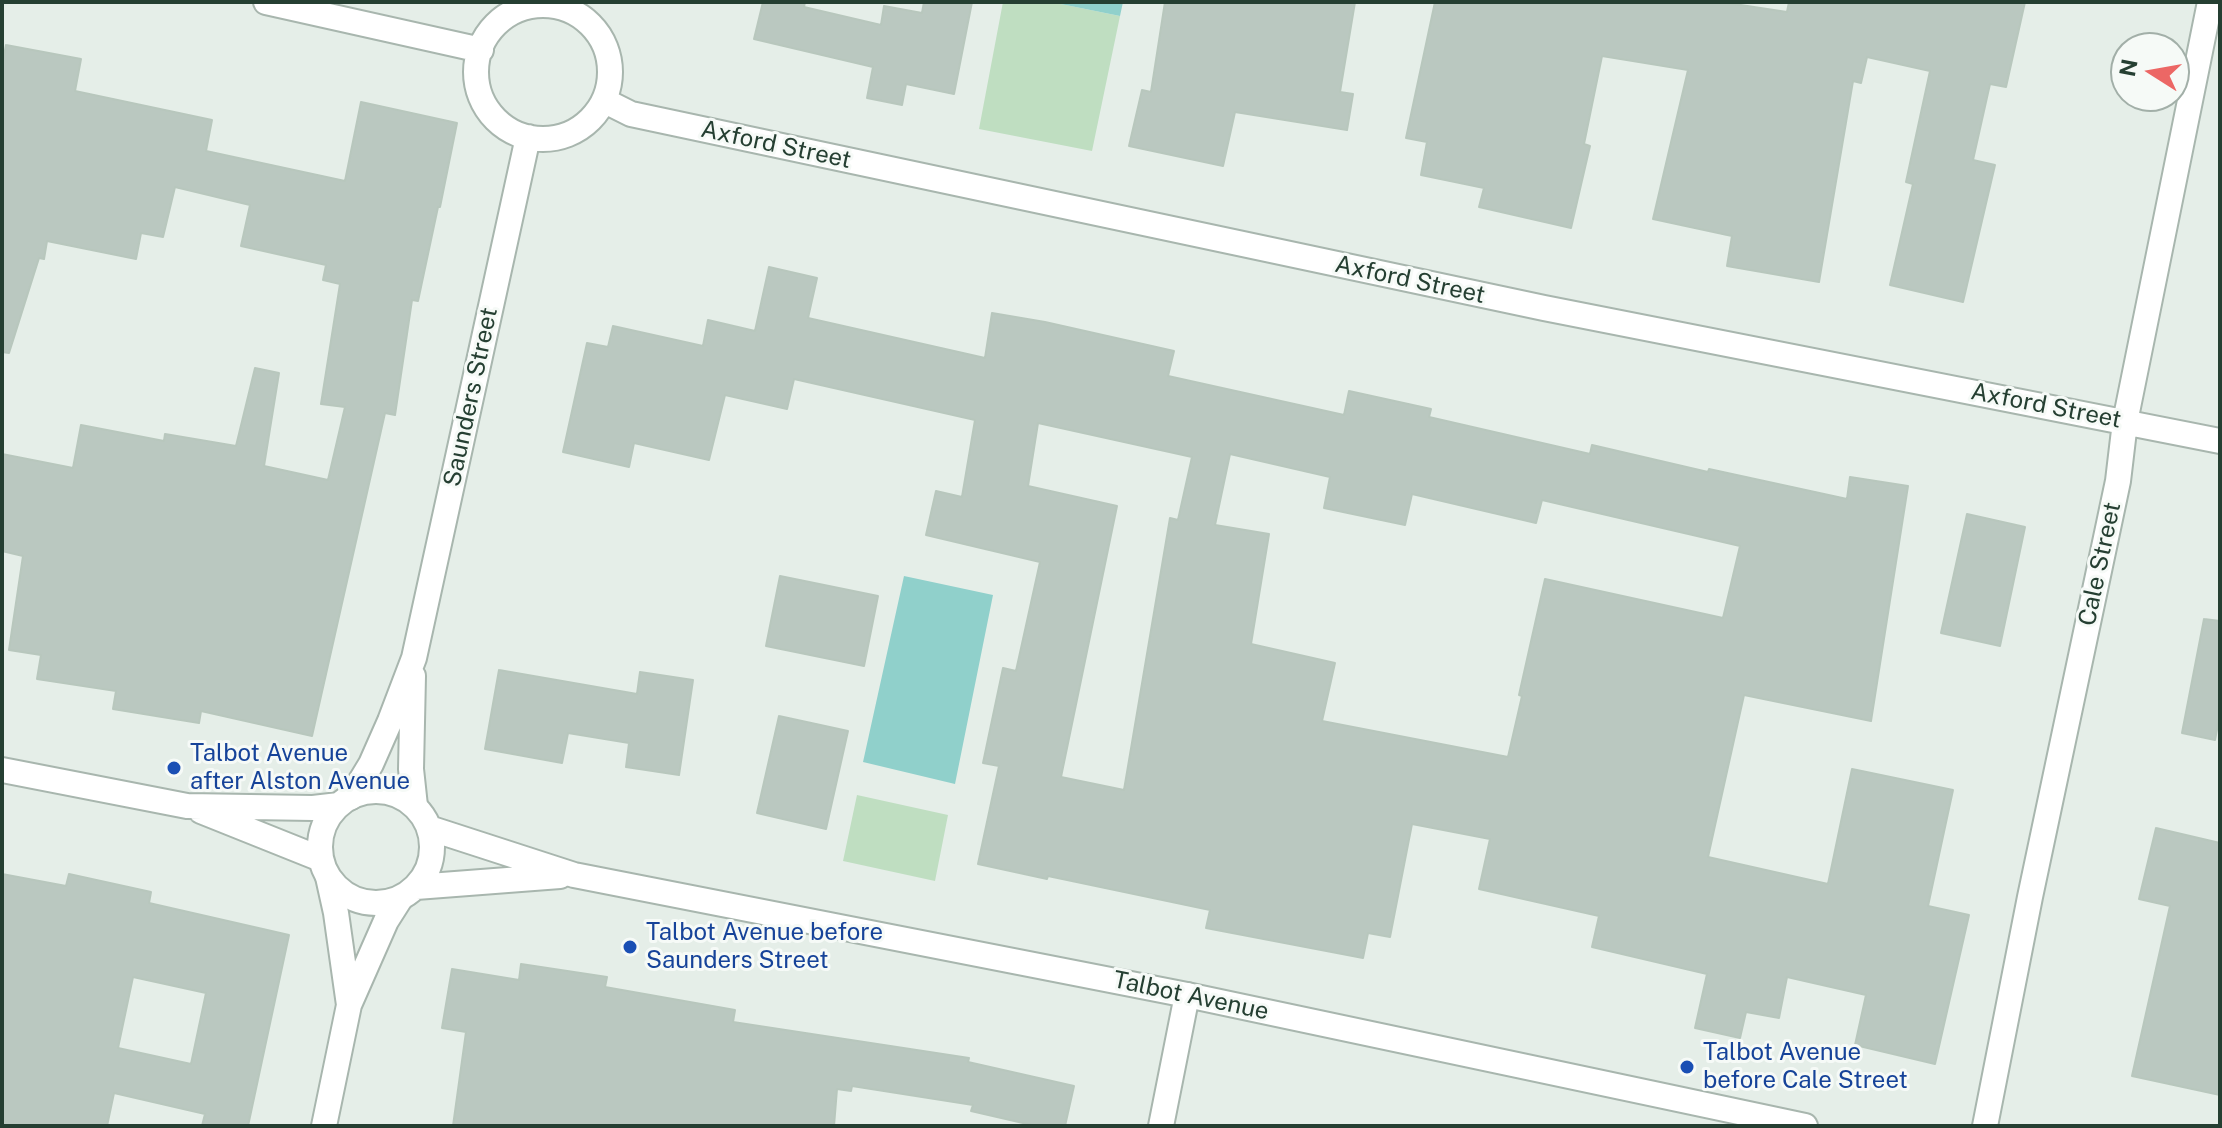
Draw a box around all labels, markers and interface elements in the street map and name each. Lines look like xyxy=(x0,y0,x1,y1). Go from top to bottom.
north arrow xyxy=(2110,32,2190,112)
text: N xyxy=(2114,57,2143,79)
street label: Axford Street xyxy=(698,115,854,175)
street label: Axford Street xyxy=(1332,250,1488,310)
street label: Saunders Street xyxy=(438,305,504,489)
street label: Axford Street xyxy=(1968,377,2124,435)
street label: Cale Street xyxy=(2073,499,2127,629)
place label: Talbot Avenue after Alston Avenue xyxy=(190,740,410,796)
marker: Talbot Avenue after Alston Avenue xyxy=(165,759,183,777)
place label: Talbot Avenue before Saunders Street xyxy=(646,919,883,975)
marker: Talbot Avenue before Saunders Street xyxy=(621,938,639,956)
street label: Talbot Avenue xyxy=(1111,965,1271,1027)
place label: Talbot Avenue before Cale Street xyxy=(1703,1039,1908,1095)
marker: Talbot Avenue before Cale Street xyxy=(1678,1058,1696,1076)

